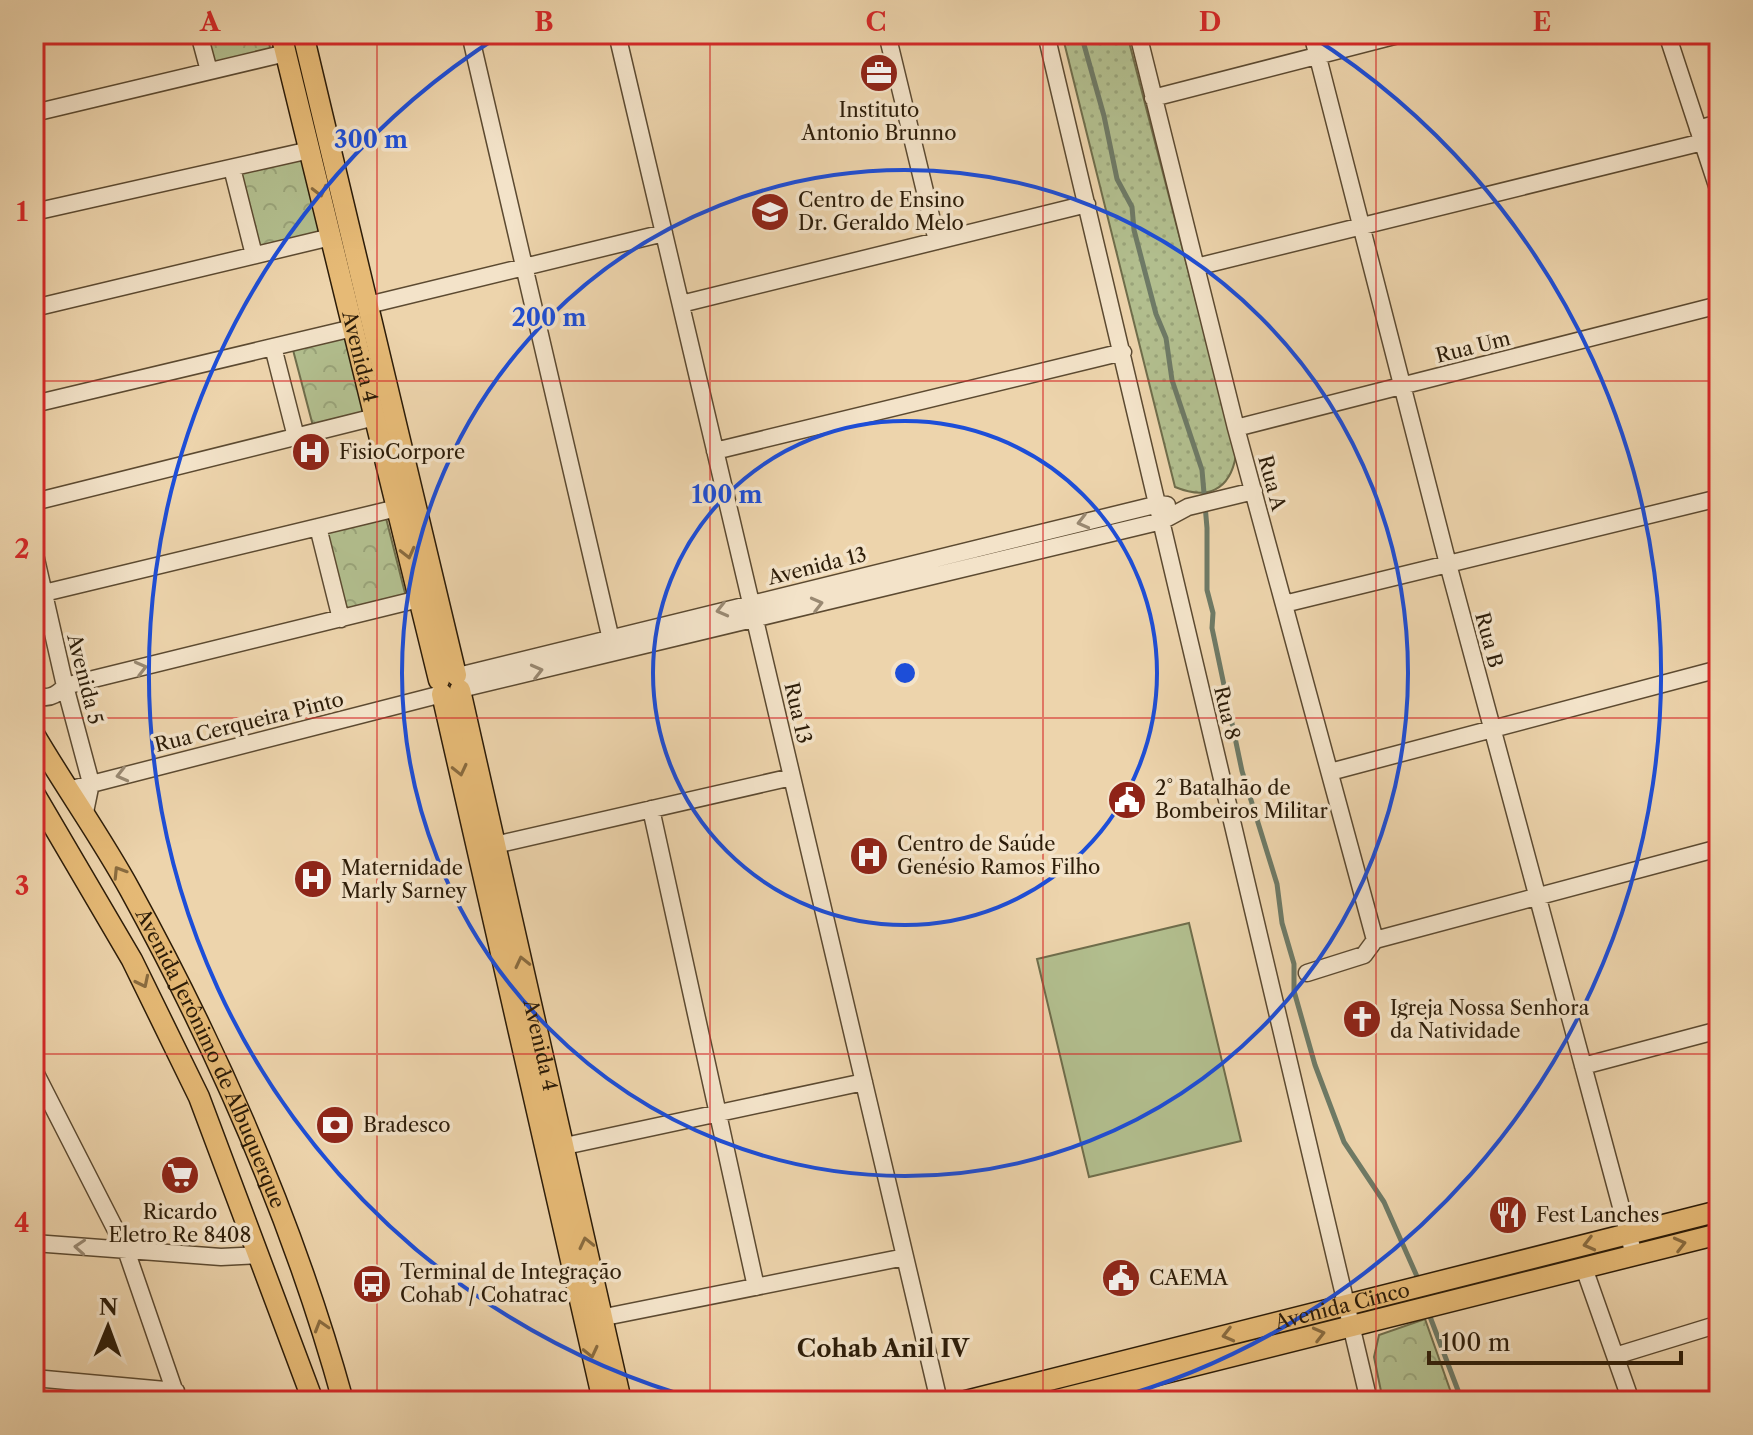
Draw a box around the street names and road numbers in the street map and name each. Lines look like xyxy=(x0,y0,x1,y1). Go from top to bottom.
street label: Avenida 4 xyxy=(337,307,383,405)
street label: Rua Um xyxy=(1433,326,1513,368)
street label: Rua A xyxy=(1253,453,1291,515)
street label: Avenida 13 xyxy=(764,542,869,590)
street label: Rua B xyxy=(1470,610,1508,670)
street label: Avenida 5 xyxy=(62,630,108,727)
street label: Rua 13 xyxy=(779,680,817,746)
street label: Rua 8 xyxy=(1209,684,1245,742)
street label: Rua Cerqueira Pinto xyxy=(152,687,346,757)
street label: Avenida Jerônimo de Albuquerque xyxy=(130,904,290,1211)
street label: Avenida 4 xyxy=(518,996,562,1093)
street label: Avenida Cinco xyxy=(1271,1278,1412,1335)

